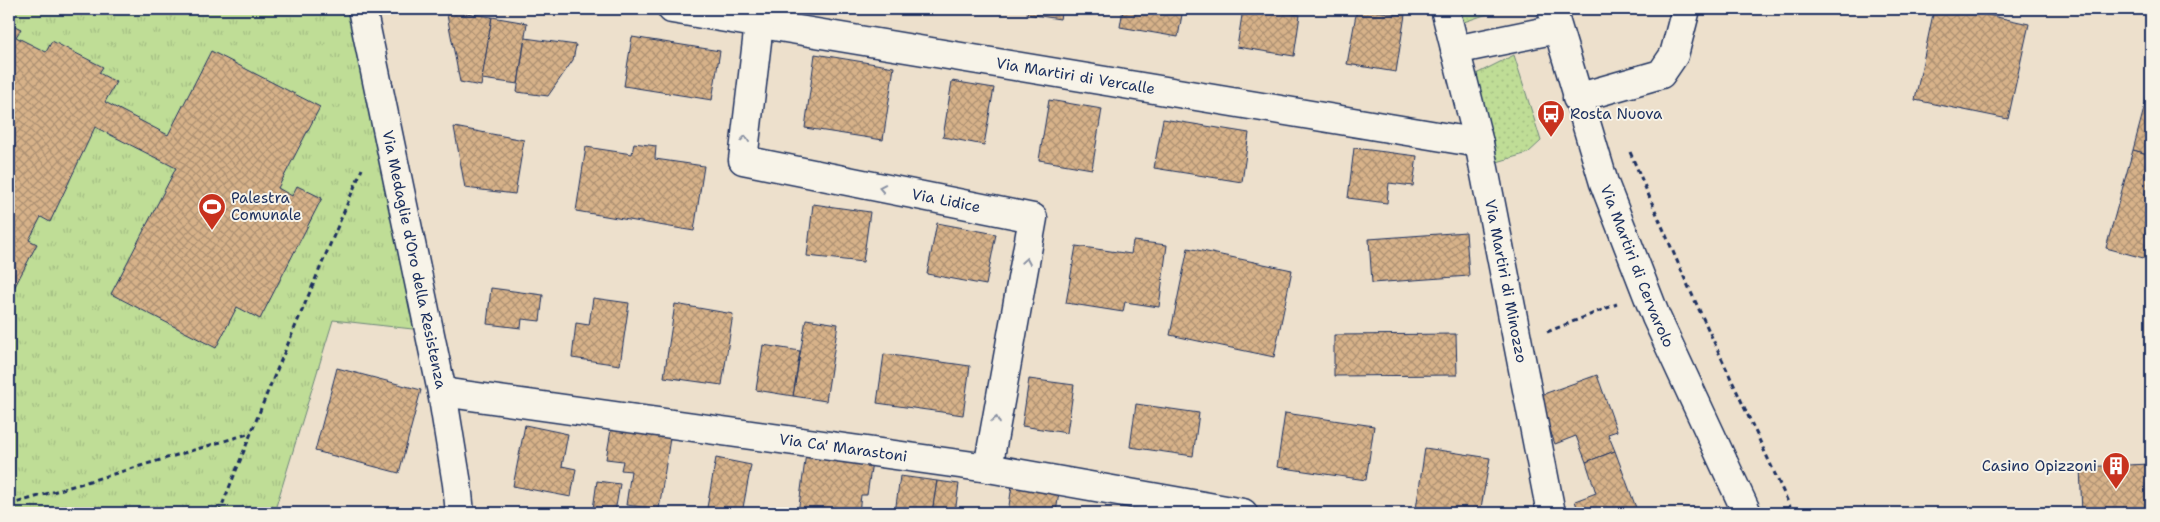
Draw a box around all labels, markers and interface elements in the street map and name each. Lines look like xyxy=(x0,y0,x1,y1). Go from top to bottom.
street label: Via Martiri di Vercalle xyxy=(994,53,1157,99)
bus stop icon: Rosta Nuova xyxy=(1536,99,1566,138)
place label: Rosta Nuova xyxy=(1570,104,1663,124)
street label: Via Medaglie d'Oro della Resistenza xyxy=(378,128,451,391)
one-way arrow xyxy=(739,134,750,142)
street label: Via Martiri di Cervarolo xyxy=(1596,182,1679,351)
one-way arrow xyxy=(877,183,886,193)
street label: Via Lidice xyxy=(910,184,982,217)
place label: Palestra Comunale xyxy=(231,188,302,225)
sports icon: Palestra Comunale xyxy=(197,192,227,231)
street label: Via Martiri di Minozzo xyxy=(1480,198,1532,365)
one-way arrow xyxy=(1020,256,1030,265)
one-way arrow xyxy=(991,416,1001,425)
street label: Via Ca' Marastoni xyxy=(778,429,908,467)
building icon: Casino Opizzoni xyxy=(2101,451,2131,490)
place label: Casino Opizzoni xyxy=(1982,456,2097,476)

